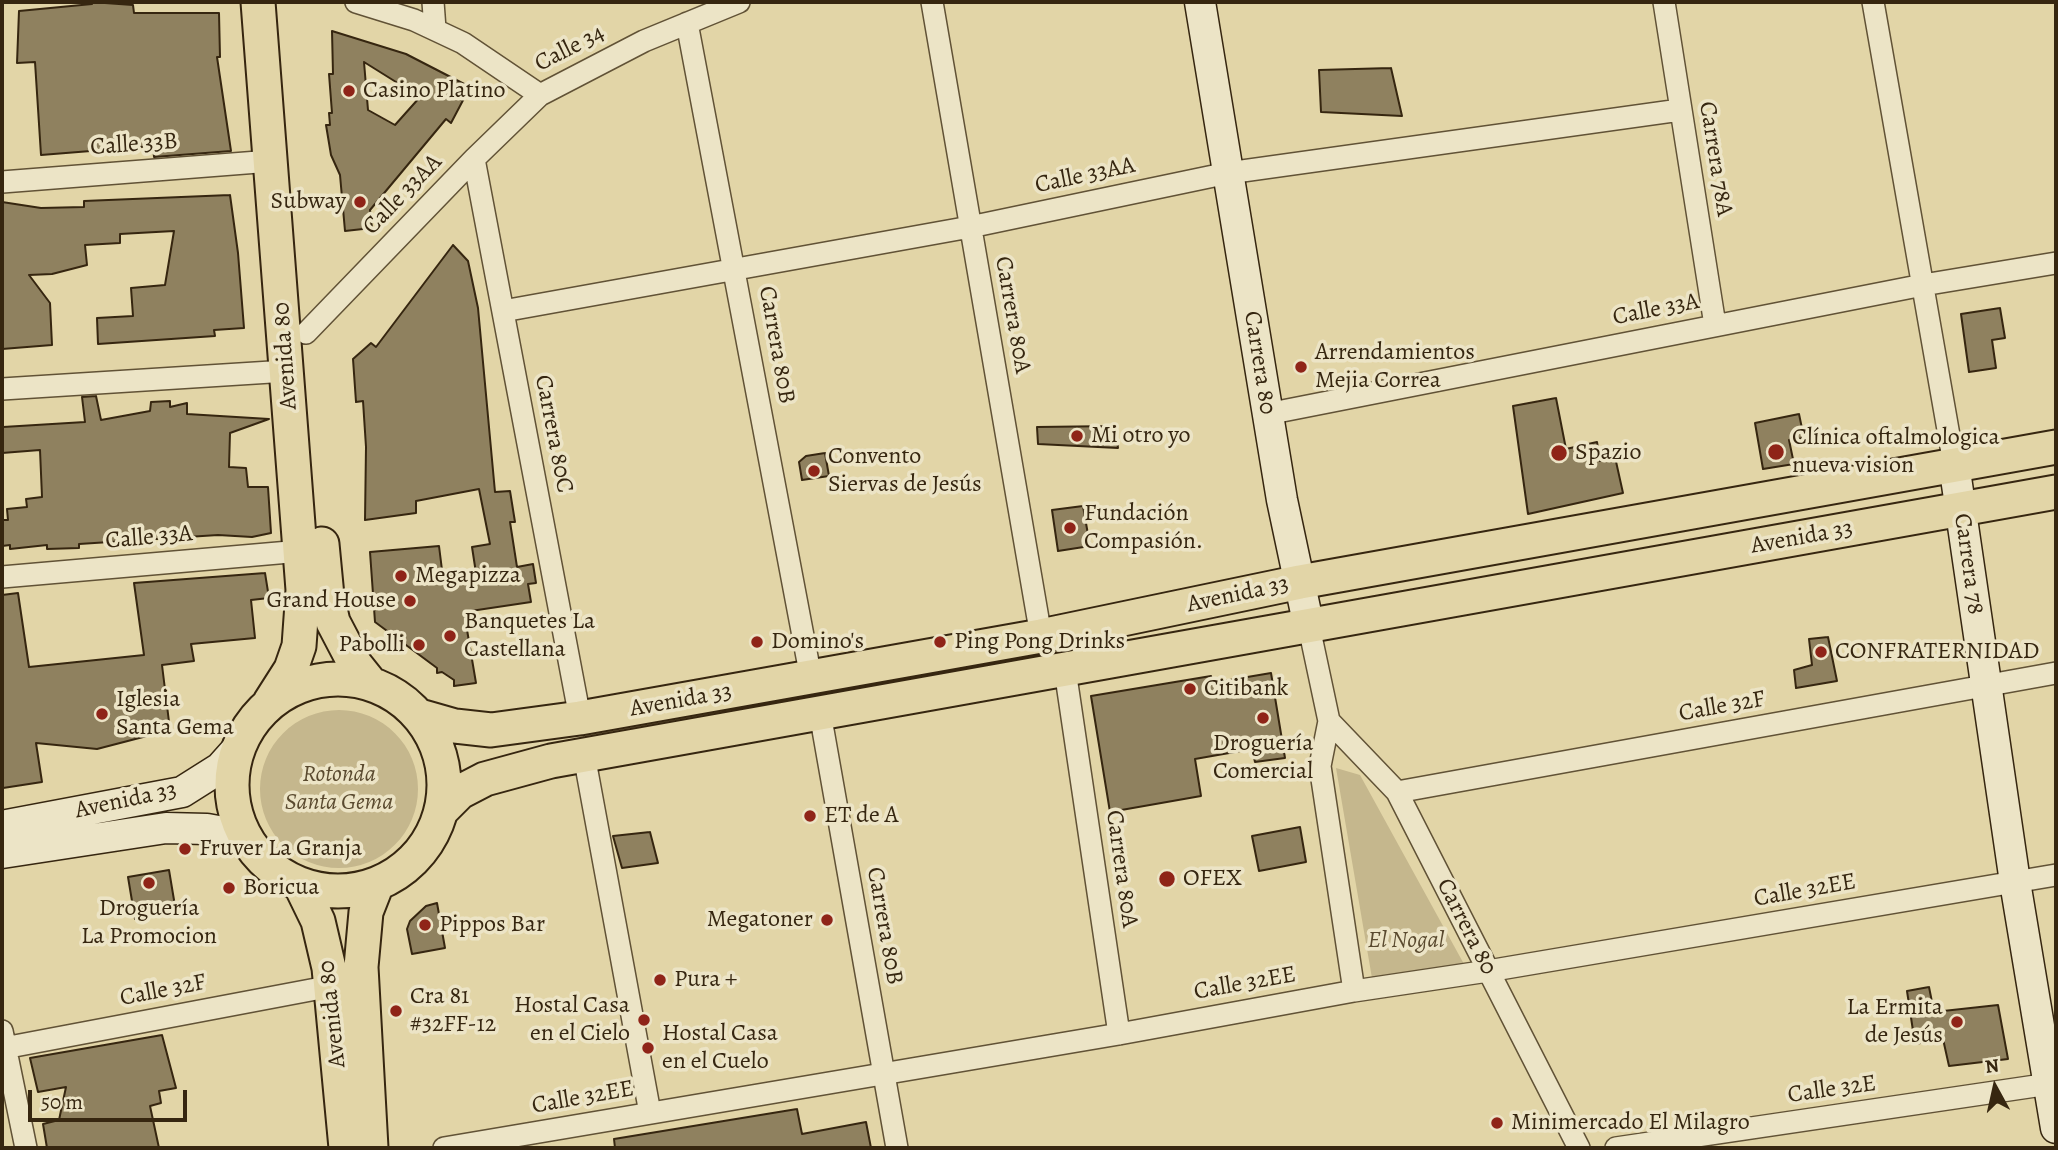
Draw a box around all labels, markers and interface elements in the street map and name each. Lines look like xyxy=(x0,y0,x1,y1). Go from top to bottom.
street label: Calle 34 xyxy=(530,19,610,79)
place label: Casino Platino xyxy=(363,77,506,105)
marker: Casino Platino xyxy=(341,83,357,99)
street label: Carrera 78A xyxy=(1692,100,1738,218)
street label: Calle 33B xyxy=(89,128,179,162)
street label: Calle 33AA xyxy=(357,149,449,241)
street label: Calle 33AA xyxy=(1032,151,1138,201)
place label: Subway xyxy=(271,188,346,216)
marker: Subway xyxy=(352,194,368,210)
street label: Carrera 80A xyxy=(988,254,1036,376)
street label: Carrera 80B xyxy=(752,284,800,406)
street label: Calle 33A xyxy=(1610,288,1702,332)
street label: Avenida 80 xyxy=(268,301,304,411)
street label: Carrera 80 xyxy=(1237,309,1281,417)
place label: Arrendamientos Mejia Correa xyxy=(1315,339,1475,395)
marker: Arrendamientos Mejia Correa xyxy=(1293,359,1309,375)
street label: Carrera 80C xyxy=(527,373,579,495)
place label: Mi otro yo xyxy=(1091,422,1190,450)
place label: Clínica oftalmologica nueva vision xyxy=(1792,424,2000,480)
marker: Mi otro yo xyxy=(1069,428,1085,444)
place label: Spazio xyxy=(1575,439,1641,467)
marker: Clínica oftalmologica nueva vision xyxy=(1766,442,1786,462)
place label: Convento Siervas de Jesús xyxy=(828,443,982,499)
marker: Spazio xyxy=(1549,443,1569,463)
marker: Convento Siervas de Jesús xyxy=(806,463,822,479)
place label: Fundación Compasión. xyxy=(1084,500,1203,556)
street label: Carrera 78 xyxy=(1947,512,1989,616)
street label: Avenida 33 xyxy=(1749,515,1855,561)
street label: Calle 33A xyxy=(104,520,194,556)
marker: Fundación Compasión. xyxy=(1062,520,1078,536)
place label: Megapizza xyxy=(415,562,521,590)
marker: Megapizza xyxy=(393,568,409,584)
street label: Avenida 33 xyxy=(1184,570,1292,620)
place label: Grand House xyxy=(267,587,396,615)
marker: Grand House xyxy=(402,593,418,609)
place label: Banquetes La Castellana xyxy=(464,608,595,664)
marker: Banquetes La Castellana xyxy=(442,628,458,644)
place label: Domino's xyxy=(771,628,864,656)
place label: Ping Pong Drinks xyxy=(954,628,1125,656)
place label: Pabolli xyxy=(338,631,405,659)
marker: Domino's xyxy=(749,634,765,650)
marker: Ping Pong Drinks xyxy=(932,634,948,650)
marker: Pabolli xyxy=(411,637,427,653)
place label: CONFRATERNIDAD xyxy=(1835,638,2039,666)
marker: CONFRATERNIDAD xyxy=(1813,644,1829,660)
place label: Citibank xyxy=(1204,675,1288,703)
street label: Avenida 33 xyxy=(628,678,734,724)
marker: Citibank xyxy=(1182,681,1198,697)
street label: Calle 32F xyxy=(1677,685,1767,729)
place label: Iglesia Santa Gema xyxy=(116,686,234,742)
marker: Iglesia Santa Gema xyxy=(94,706,110,722)
marker: Droguería Comercial xyxy=(1255,710,1271,726)
place label: Droguería Comercial xyxy=(1213,730,1313,786)
park label: Rotonda Santa Gema xyxy=(285,761,393,817)
street label: Avenida 33 xyxy=(72,776,180,826)
place label: ET de A xyxy=(824,802,898,830)
marker: ET de A xyxy=(802,808,818,824)
street label: Carrera 80A xyxy=(1098,808,1144,930)
place label: Fruver La Granja xyxy=(199,835,362,863)
marker: Fruver La Granja xyxy=(177,841,193,857)
street label: Carrera 80B xyxy=(860,865,908,987)
place label: OFEX xyxy=(1183,865,1242,893)
street label: Calle 32EE xyxy=(1752,868,1858,914)
marker: OFEX xyxy=(1157,869,1177,889)
place label: Boricua xyxy=(243,874,319,902)
street label: Carrera 80 xyxy=(1429,874,1503,980)
marker: Droguería La Promocion xyxy=(141,875,157,891)
marker: Boricua xyxy=(221,880,237,896)
place label: Droguería La Promocion xyxy=(81,895,217,951)
place label: Megatoner xyxy=(707,906,813,934)
place label: Pippos Bar xyxy=(439,911,545,939)
marker: Megatoner xyxy=(819,912,835,928)
marker: Pippos Bar xyxy=(417,917,433,933)
park label: El Nogal xyxy=(1367,927,1445,955)
street label: Avenida 80 xyxy=(313,959,353,1069)
street label: Calle 32EE xyxy=(1192,961,1298,1007)
place label: Pura + xyxy=(674,966,737,994)
street label: Calle 32F xyxy=(118,969,208,1013)
marker: Pura + xyxy=(652,972,668,988)
place label: Cra 81 #32FF-12 xyxy=(410,983,496,1039)
place label: Hostal Casa en el Cielo xyxy=(514,992,630,1048)
place label: La Ermita de Jesús xyxy=(1846,994,1943,1050)
marker: Cra 81 #32FF-12 xyxy=(388,1003,404,1019)
marker: Hostal Casa en el Cielo xyxy=(636,1012,652,1028)
marker: La Ermita de Jesús xyxy=(1949,1014,1965,1030)
place label: Hostal Casa en el Cuelo xyxy=(662,1020,778,1076)
marker: Hostal Casa en el Cuelo xyxy=(640,1040,656,1056)
north arrow xyxy=(1960,1052,2030,1122)
text: N xyxy=(1983,1052,2001,1080)
street label: Calle 32E xyxy=(1786,1070,1878,1110)
street label: Calle 32EE xyxy=(530,1075,636,1121)
scale bar xyxy=(32,1076,191,1120)
text: 50 m xyxy=(41,1088,83,1116)
place label: Minimercado El Milagro xyxy=(1511,1109,1750,1137)
marker: Minimercado El Milagro xyxy=(1489,1115,1505,1131)

